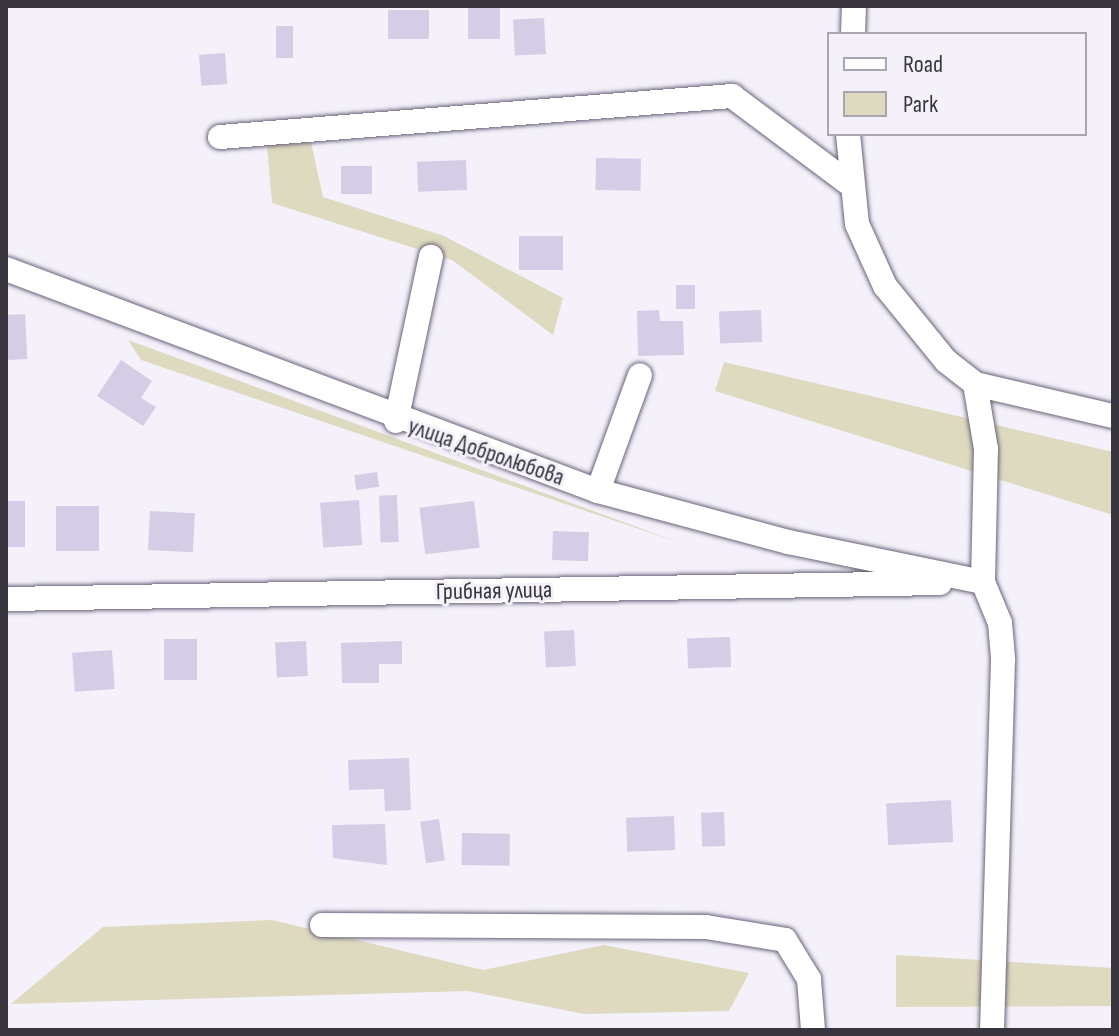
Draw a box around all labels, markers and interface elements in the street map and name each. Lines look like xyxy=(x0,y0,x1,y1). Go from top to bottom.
legend xyxy=(827,32,1087,136)
text: Road xyxy=(903,50,943,79)
text: Park xyxy=(903,90,938,119)
street label: улица Добролюбова xyxy=(404,412,568,492)
street label: Грибная улица xyxy=(436,576,552,606)

